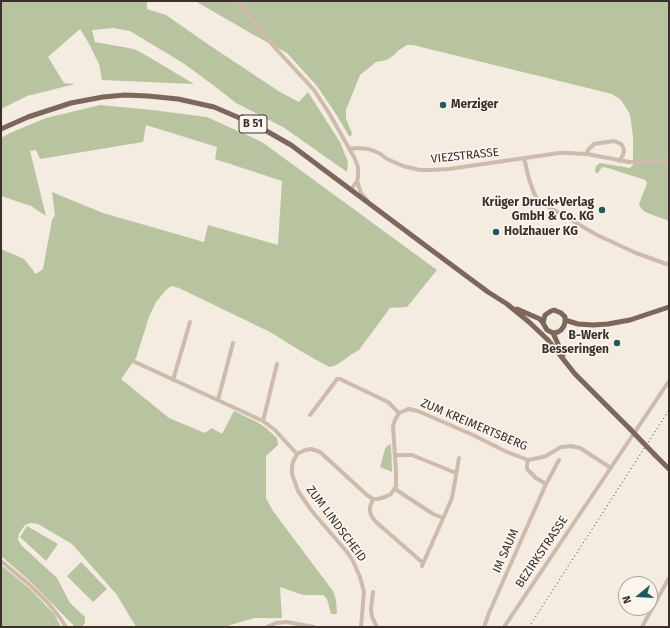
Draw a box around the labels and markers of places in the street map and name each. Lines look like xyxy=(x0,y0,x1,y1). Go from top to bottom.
place label: Merziger xyxy=(451,98,498,112)
marker: Merziger xyxy=(438,100,448,110)
place label: Krüger Druck+Verlag GmbH & Co. KG xyxy=(482,196,594,224)
marker: Krüger Druck+Verlag GmbH & Co. KG xyxy=(597,205,607,215)
place label: Holzhauer KG xyxy=(504,225,578,239)
marker: Holzhauer KG xyxy=(491,227,501,237)
place label: B-Werk Besseringen xyxy=(542,329,609,357)
marker: B-Werk Besseringen xyxy=(612,338,622,348)

